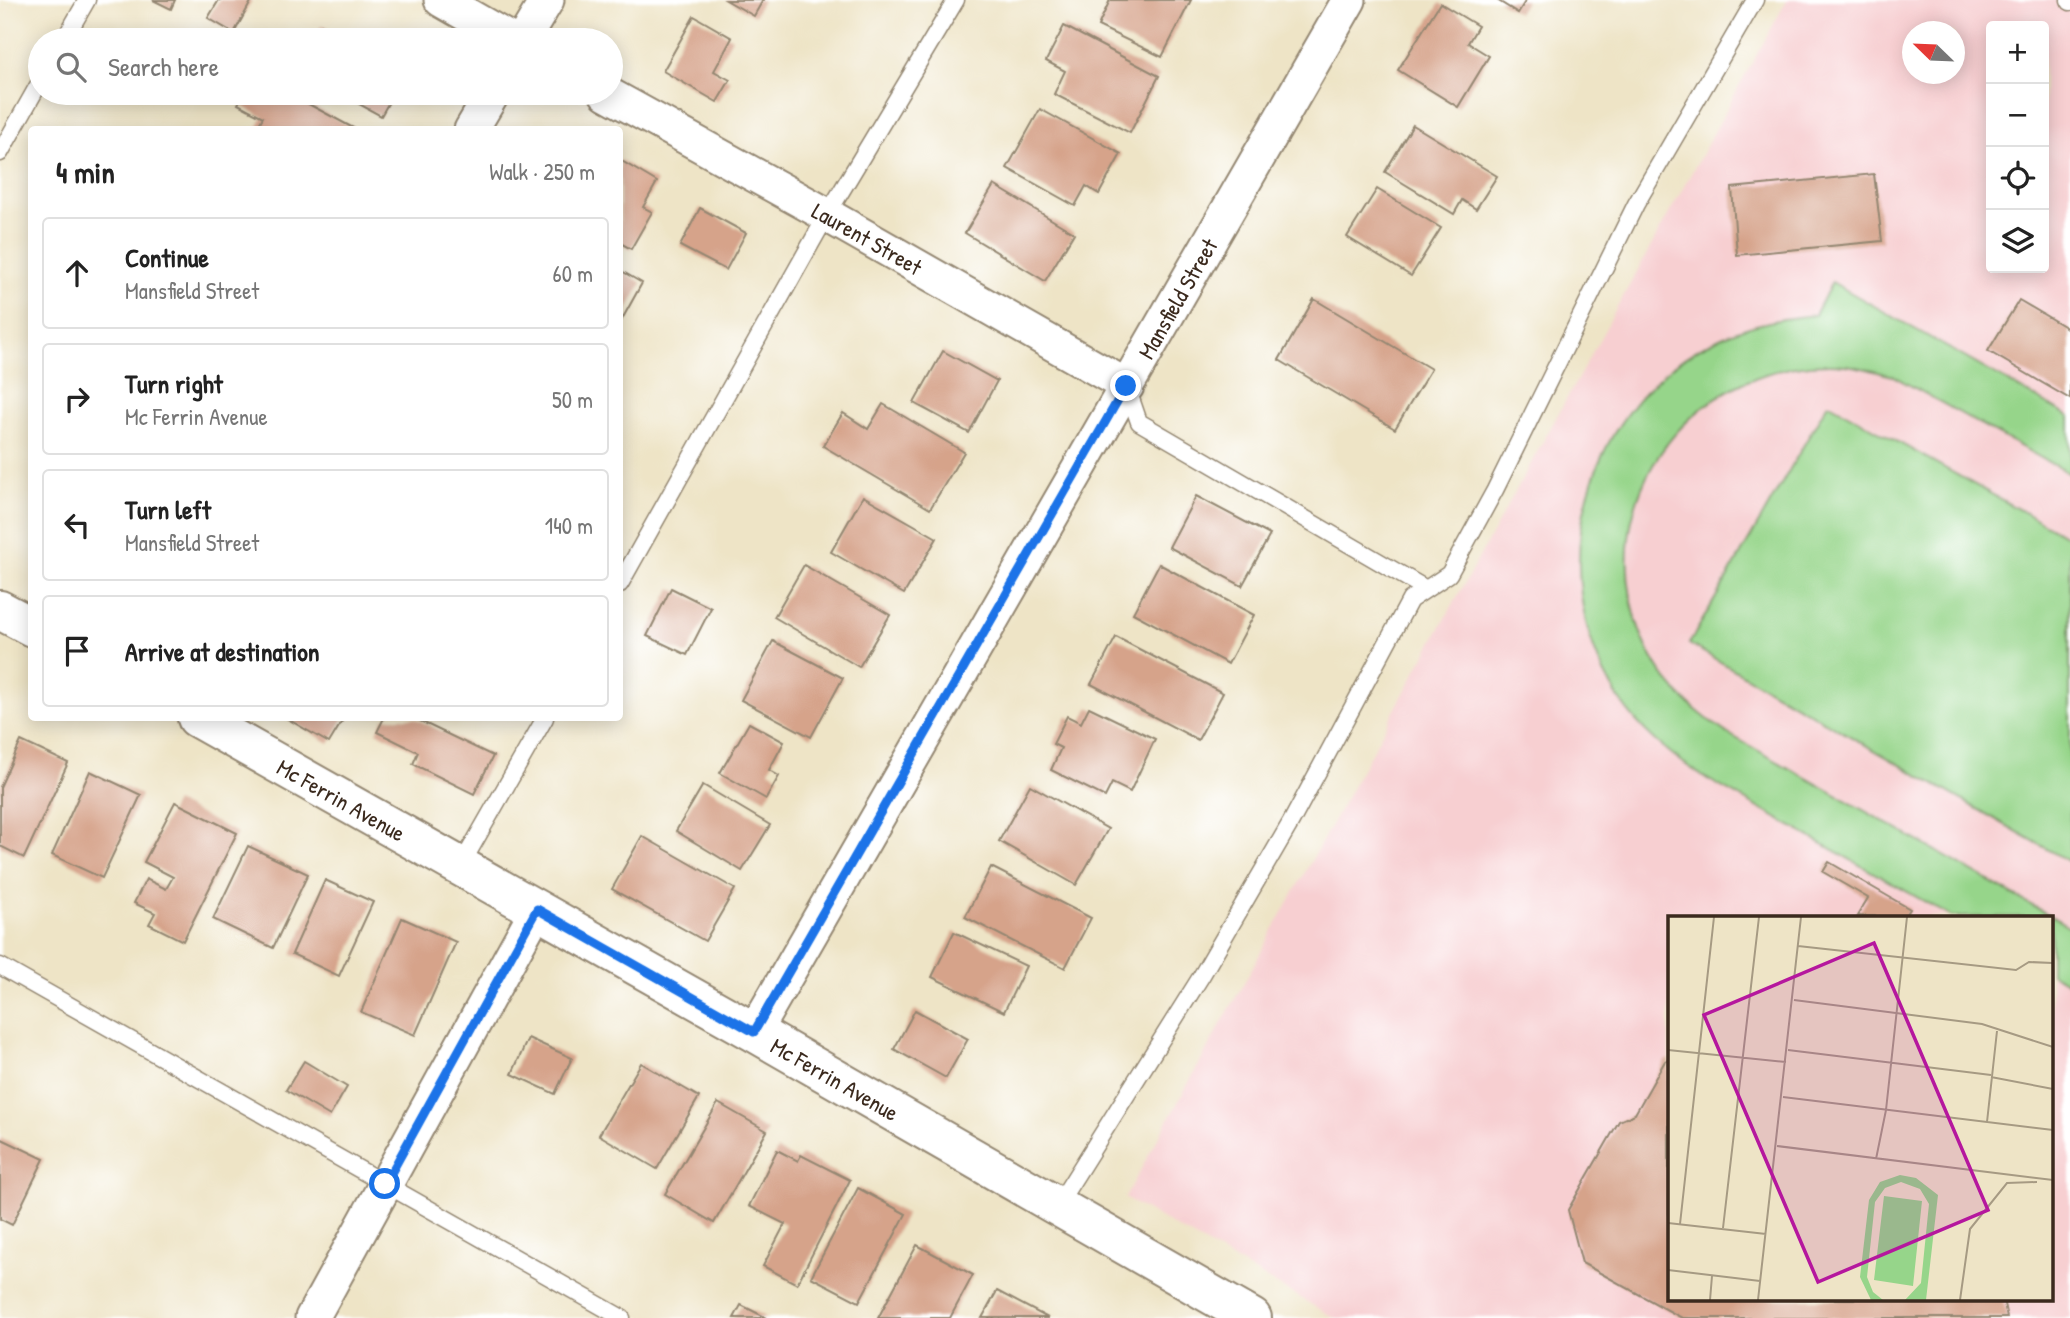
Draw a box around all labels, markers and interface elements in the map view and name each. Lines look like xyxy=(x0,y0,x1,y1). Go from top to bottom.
north arrow xyxy=(1902,21,1965,84)
map controls xyxy=(1986,21,2049,273)
button: + xyxy=(1986,21,2049,84)
search box xyxy=(28,28,623,105)
icon: search xyxy=(52,48,90,86)
text: Search here xyxy=(108,49,219,84)
button: − xyxy=(1986,84,2049,147)
button: locate xyxy=(1986,147,2049,210)
text: 4 min xyxy=(56,152,115,192)
text: Walk · 250 m xyxy=(489,156,595,187)
street label: Laurent Street xyxy=(807,194,929,282)
button: layers xyxy=(1986,210,2049,273)
street label: Mansfield Street xyxy=(1130,231,1225,364)
text: Continue xyxy=(125,240,209,275)
icon: ahead xyxy=(58,254,96,292)
text: 60 m xyxy=(553,258,593,289)
text: Mansfield Street xyxy=(125,275,259,306)
text: Turn right xyxy=(125,366,223,401)
route end xyxy=(1110,370,1141,401)
icon: right xyxy=(58,380,96,418)
text: 50 m xyxy=(552,384,593,415)
text: Mc Ferrin Avenue xyxy=(125,401,268,432)
text: Turn left xyxy=(125,492,211,527)
icon: left xyxy=(58,506,96,544)
text: 140 m xyxy=(545,510,593,541)
text: Mansfield Street xyxy=(125,527,259,558)
icon: arrive xyxy=(58,632,96,670)
text: Arrive at destination xyxy=(125,634,320,669)
street label: Mc Ferrin Avenue xyxy=(272,751,411,848)
inset map xyxy=(1668,916,2052,1300)
street label: Mc Ferrin Avenue xyxy=(766,1030,905,1128)
route start xyxy=(369,1168,400,1199)

